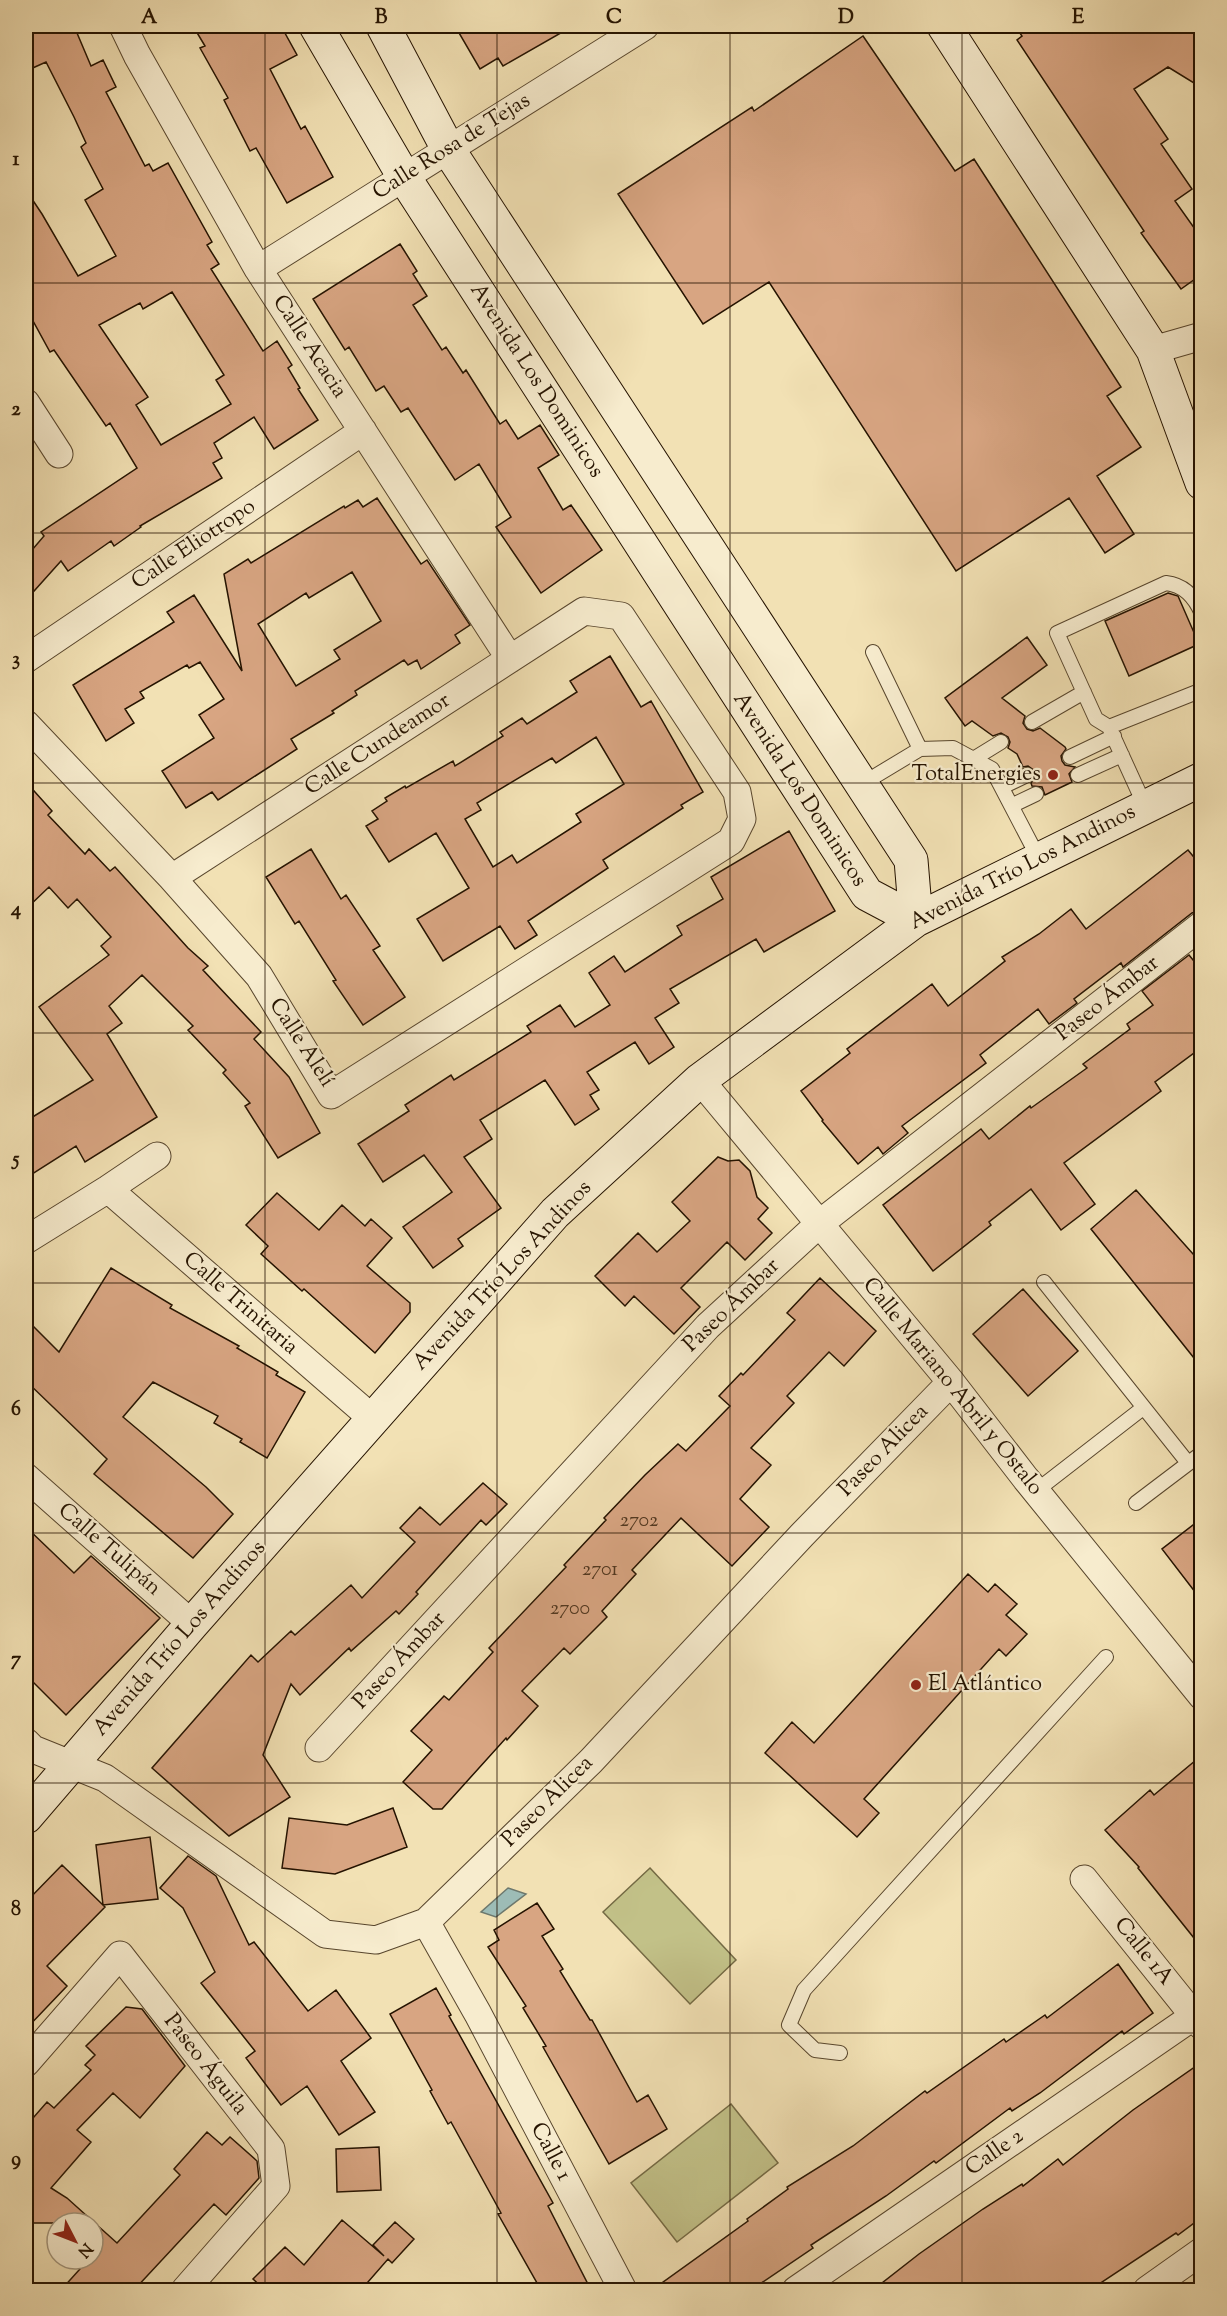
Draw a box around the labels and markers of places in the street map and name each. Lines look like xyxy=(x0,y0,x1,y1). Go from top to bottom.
place label: TotalEnergies xyxy=(911,759,1041,791)
marker: TotalEnergies xyxy=(1046,768,1060,782)
place label: El Atlántico xyxy=(928,1669,1042,1701)
marker: El Atlántico xyxy=(909,1678,923,1692)

